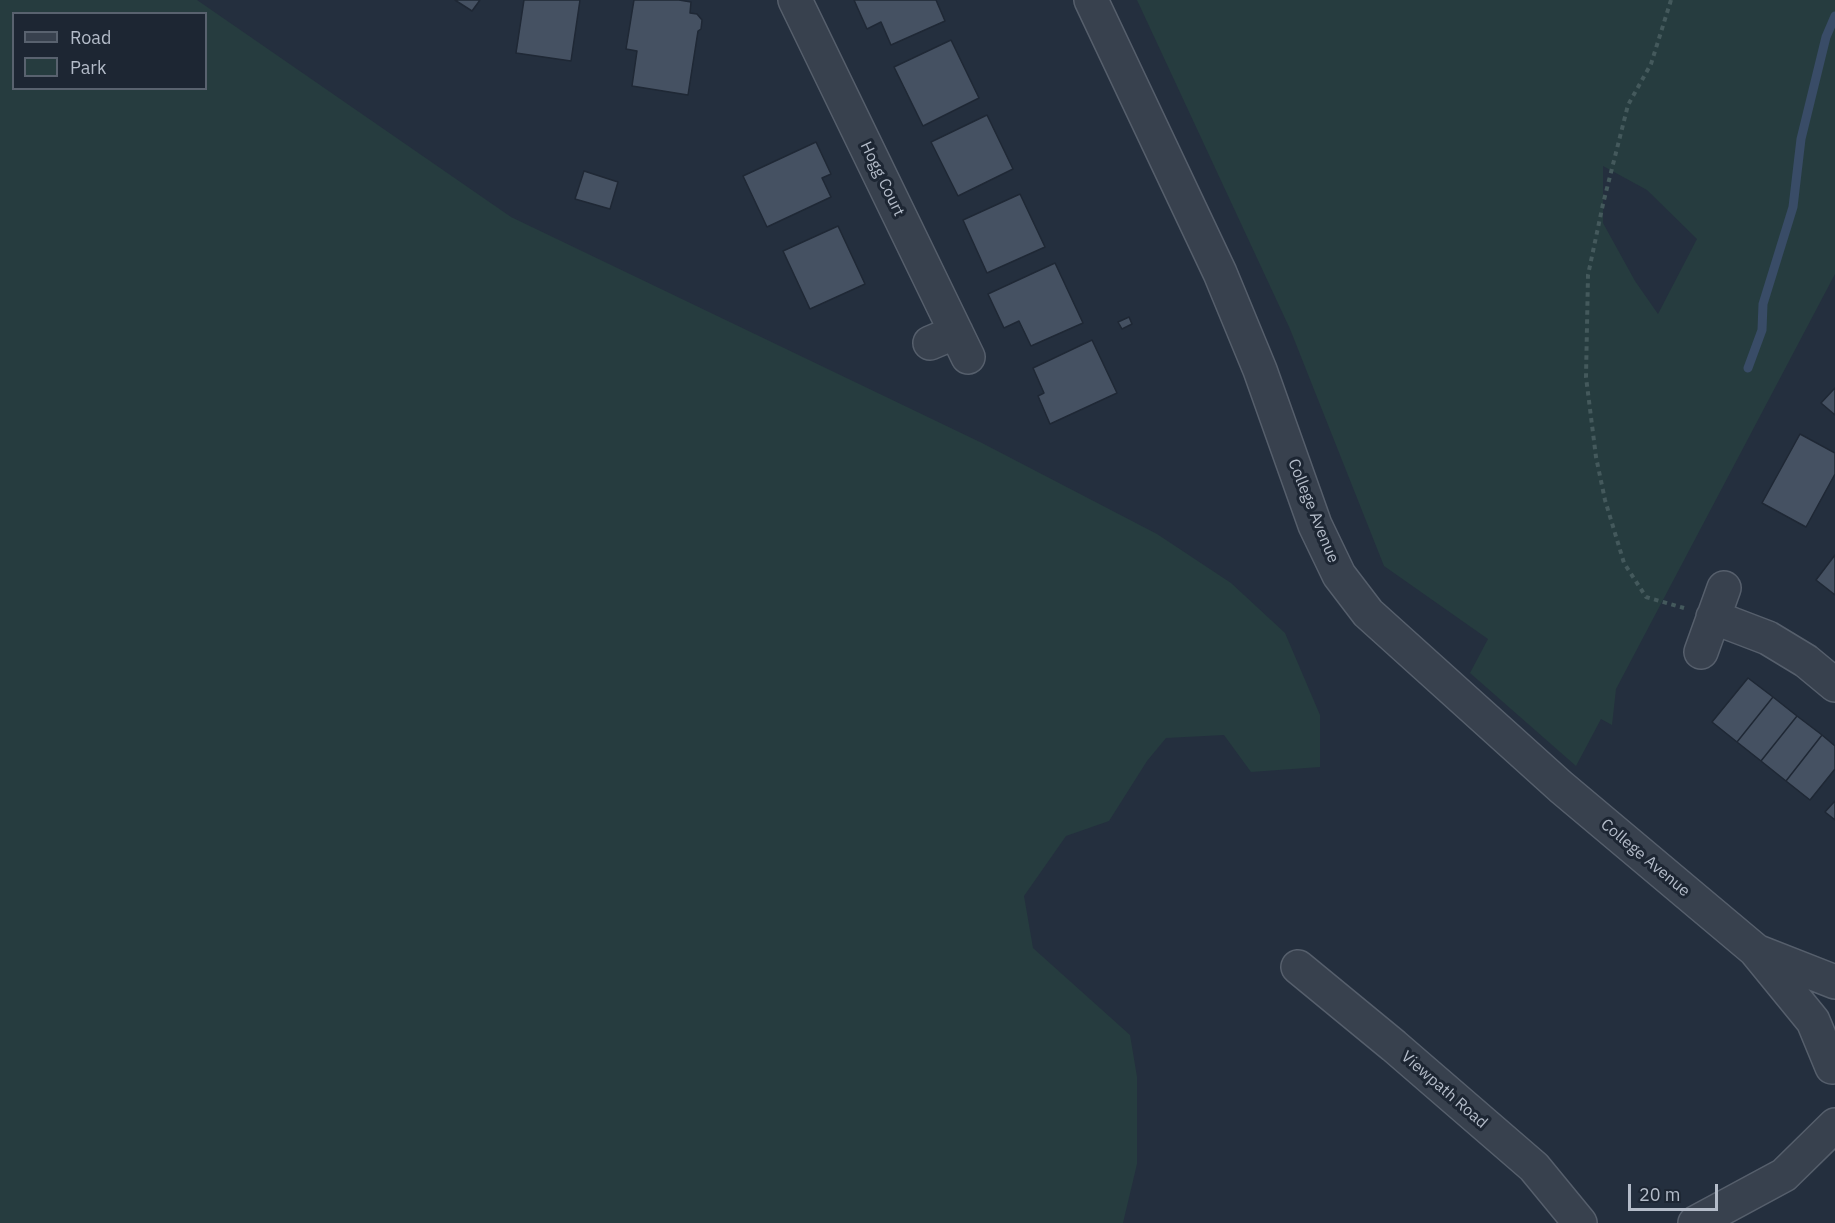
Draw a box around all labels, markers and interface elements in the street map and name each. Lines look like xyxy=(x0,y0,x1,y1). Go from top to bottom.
legend xyxy=(12,12,207,90)
text: Road xyxy=(70,26,111,49)
text: Park xyxy=(70,56,106,79)
street label: Hogg Court xyxy=(856,139,908,219)
street label: College Avenue xyxy=(1283,456,1343,566)
street label: College Avenue xyxy=(1596,815,1694,901)
street label: Viewpath Road xyxy=(1397,1047,1491,1133)
scale bar xyxy=(1631,1172,1721,1210)
text: 20 m xyxy=(1639,1183,1681,1206)

